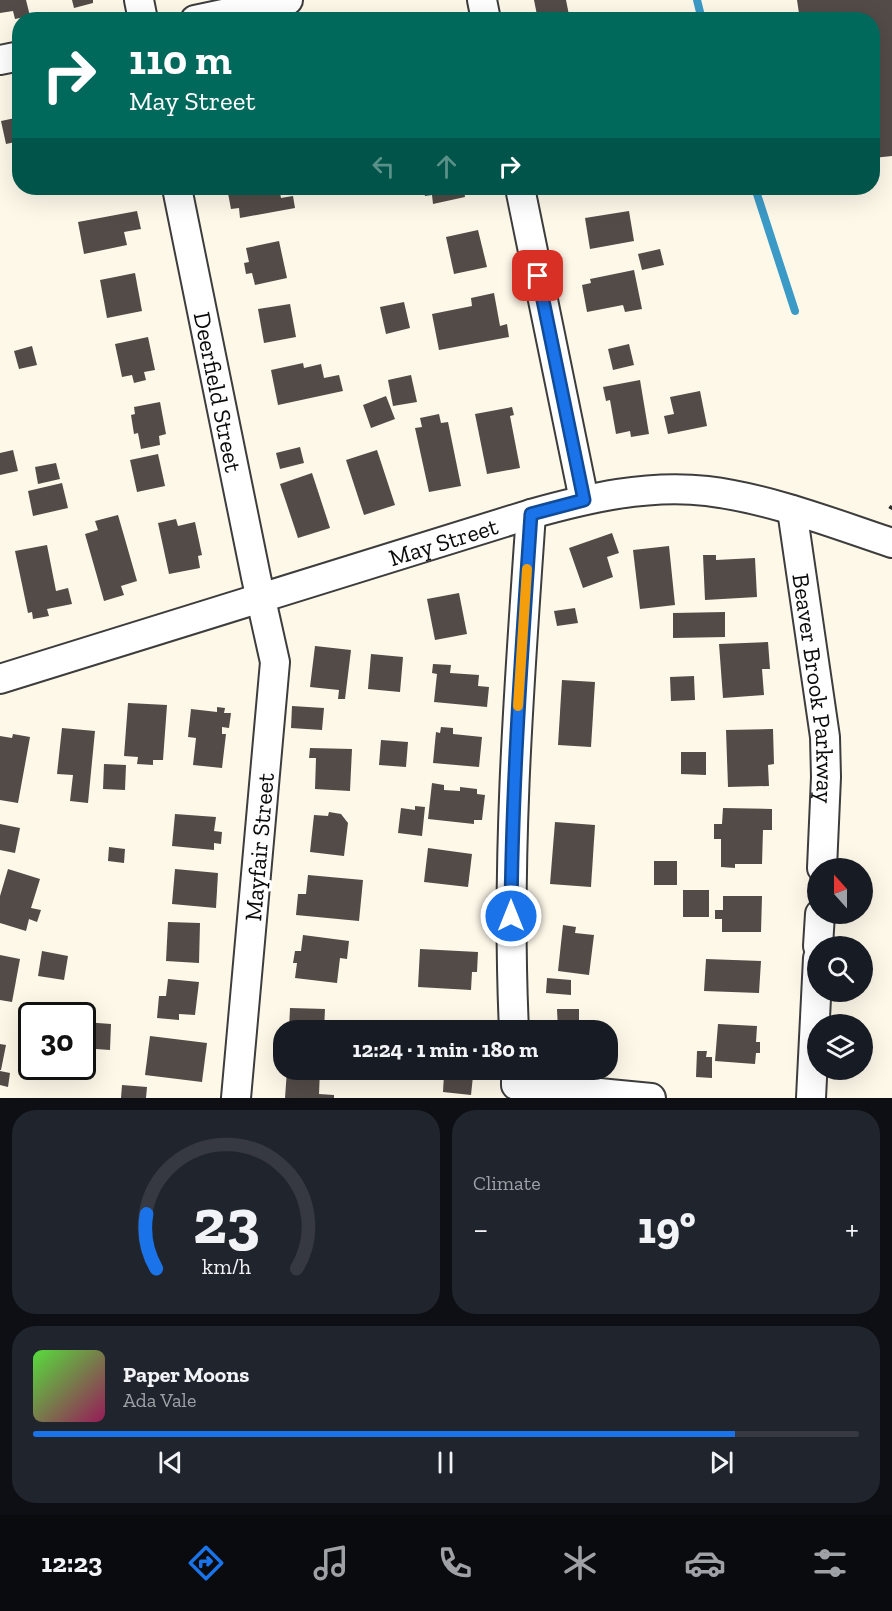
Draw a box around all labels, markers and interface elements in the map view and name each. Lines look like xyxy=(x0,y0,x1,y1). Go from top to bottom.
text: 110 m xyxy=(129,34,232,85)
icon: right xyxy=(30,36,108,114)
text: May Street xyxy=(129,85,255,117)
icon: left xyxy=(367,150,400,183)
icon: ahead xyxy=(430,150,463,183)
icon: right xyxy=(493,150,526,183)
pin xyxy=(512,250,563,301)
icon: arrive xyxy=(521,259,554,292)
street label: Deerfield Street xyxy=(188,309,249,475)
street label: May Street xyxy=(385,511,501,572)
street label: Beaver Brook Parkway xyxy=(787,571,841,805)
street label: Mayfair Street xyxy=(238,772,280,922)
north arrow xyxy=(807,858,873,924)
map controls xyxy=(807,858,873,1080)
position arrow xyxy=(479,884,543,948)
button: search xyxy=(807,936,873,1002)
speed limit sign: 30 xyxy=(18,1002,96,1080)
button: layers xyxy=(807,1014,873,1080)
text: 12:24 · 1 min · 180 m xyxy=(353,1036,538,1063)
text: Climate xyxy=(473,1171,541,1195)
text: 23 xyxy=(193,1184,259,1259)
text: 19° xyxy=(638,1201,696,1255)
text: − xyxy=(473,1209,488,1248)
text: + xyxy=(845,1209,859,1248)
text: km/h xyxy=(202,1254,250,1279)
text: Paper Moons xyxy=(123,1361,249,1388)
text: Ada Vale xyxy=(123,1388,196,1412)
icon: previous xyxy=(154,1446,187,1479)
icon: pause xyxy=(429,1446,462,1479)
icon: next xyxy=(705,1446,738,1479)
icon: directions xyxy=(185,1542,227,1584)
icon: music xyxy=(310,1542,352,1584)
icon: phone xyxy=(434,1542,476,1584)
icon: climate xyxy=(559,1542,601,1584)
icon: car xyxy=(684,1542,726,1584)
icon: filters xyxy=(809,1542,851,1584)
text: 12:23 xyxy=(41,1547,102,1579)

